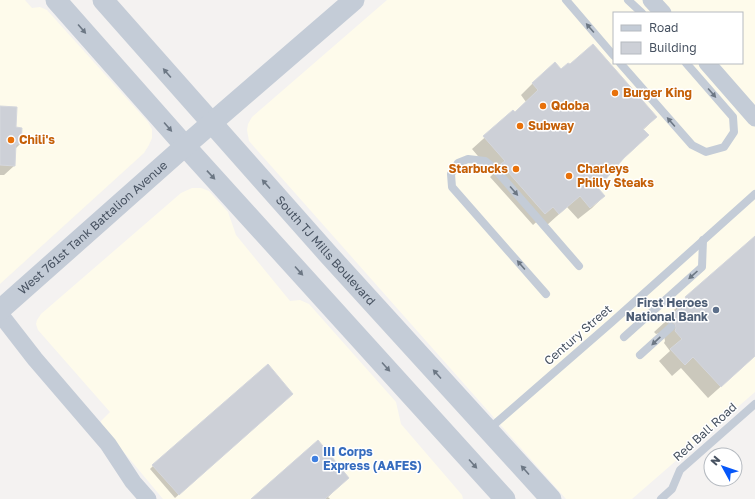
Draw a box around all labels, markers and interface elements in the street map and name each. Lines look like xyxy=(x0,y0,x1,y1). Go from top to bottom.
legend xyxy=(613,12,743,64)
text: Road xyxy=(649,20,678,35)
one-way arrow xyxy=(585,23,595,33)
one-way arrow xyxy=(78,24,87,35)
text: Building xyxy=(649,40,697,55)
one-way arrow xyxy=(162,68,172,78)
place label: Burger King xyxy=(623,85,692,100)
one-way arrow xyxy=(707,87,716,98)
marker: Burger King xyxy=(610,88,620,98)
place label: Qdoba xyxy=(551,98,589,113)
marker: Qdoba xyxy=(538,101,548,111)
one-way arrow xyxy=(667,117,676,128)
place label: Subway xyxy=(528,118,575,133)
marker: Subway xyxy=(515,121,525,131)
one-way arrow xyxy=(163,122,173,132)
place label: Chili's xyxy=(19,132,55,147)
marker: Chili's xyxy=(6,135,16,145)
street label: West 761st Tank Battalion Avenue xyxy=(15,157,170,297)
place label: Starbucks xyxy=(449,161,508,176)
place label: Charleys Philly Steaks xyxy=(577,161,654,190)
marker: Starbucks xyxy=(511,164,521,174)
one-way arrow xyxy=(206,170,216,180)
marker: Charleys Philly Steaks xyxy=(564,171,574,181)
one-way arrow xyxy=(261,179,270,190)
one-way arrow xyxy=(510,186,519,196)
street label: South TJ Mills Boulevard xyxy=(273,192,379,308)
one-way arrow xyxy=(516,260,525,270)
one-way arrow xyxy=(294,266,304,276)
one-way arrow xyxy=(688,270,698,280)
place label: First Heroes National Bank xyxy=(626,295,708,324)
street label: Century Street xyxy=(541,301,615,368)
marker: First Heroes National Bank xyxy=(711,305,721,315)
one-way arrow xyxy=(651,336,661,346)
one-way arrow xyxy=(381,362,391,372)
one-way arrow xyxy=(433,369,442,379)
street label: Red Ball Road xyxy=(670,399,740,464)
place label: III Corps Express (AAFES) xyxy=(323,444,422,473)
north arrow xyxy=(703,447,743,487)
text: N xyxy=(707,453,723,468)
marker: III Corps Express (AAFES) xyxy=(310,454,320,464)
one-way arrow xyxy=(468,459,478,469)
one-way arrow xyxy=(520,465,530,475)

